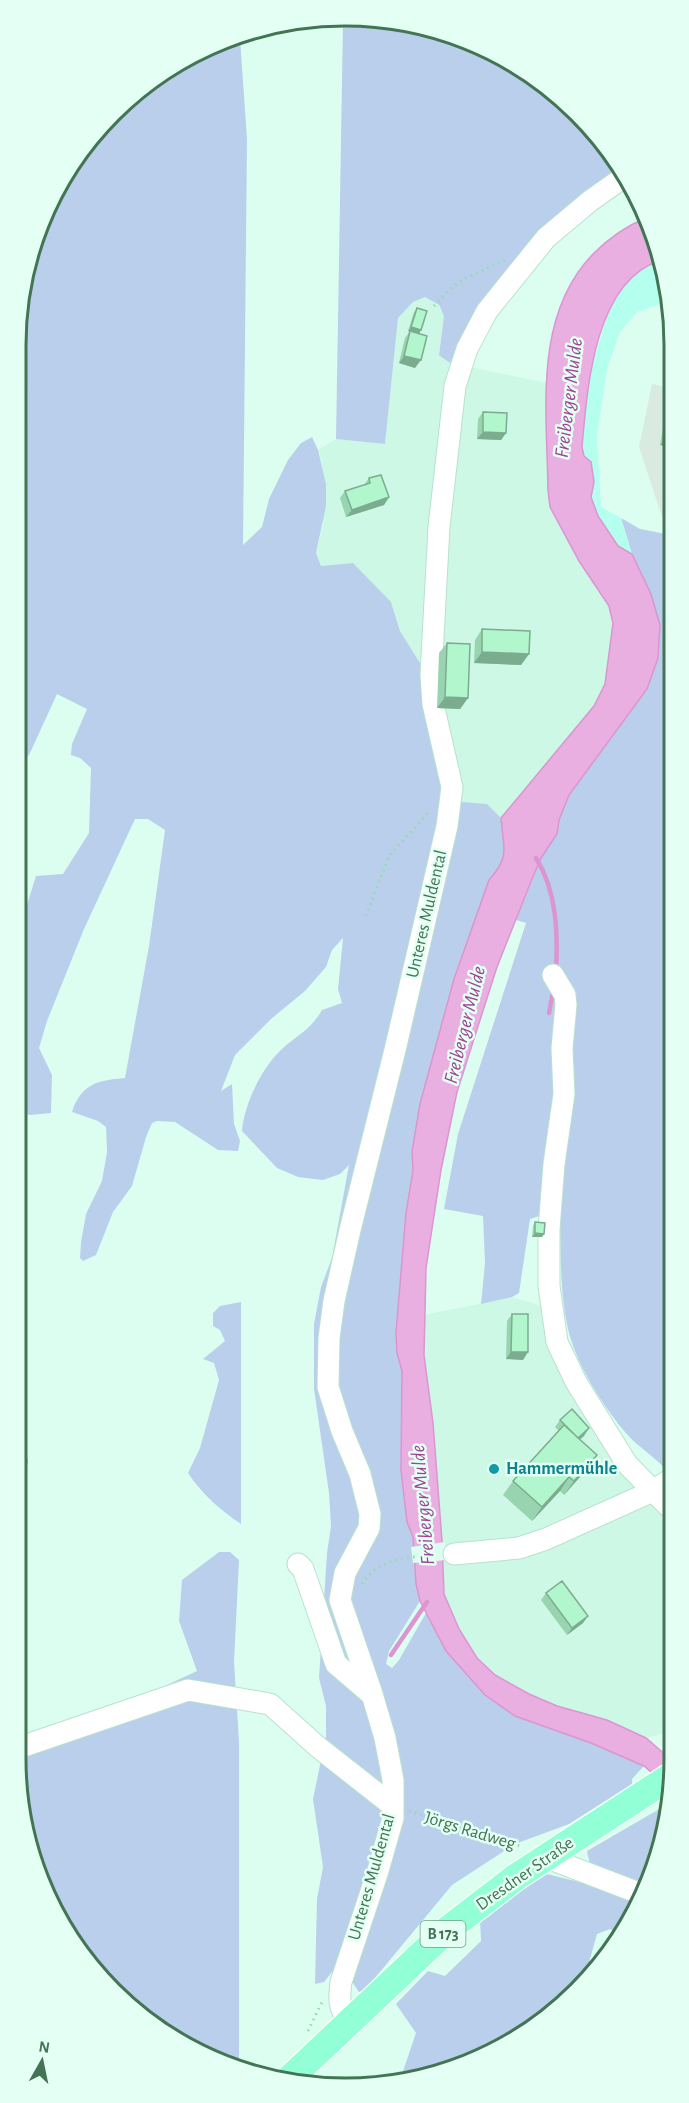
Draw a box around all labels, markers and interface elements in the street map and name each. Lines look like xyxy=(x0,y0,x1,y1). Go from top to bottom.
water label: Freiberger Mulde xyxy=(552,337,586,459)
street label: Unteres Muldental xyxy=(404,848,450,980)
water label: Freiberger Mulde xyxy=(441,964,489,1086)
water label: Freiberger Mulde xyxy=(408,1444,438,1566)
place label: Hammermühle xyxy=(506,1460,617,1478)
marker: Hammermühle xyxy=(487,1462,501,1476)
street label: Jörgs Radweg xyxy=(422,1809,518,1853)
street label: Unteres Muldental xyxy=(345,1812,399,1942)
street label: Dresdner Straße xyxy=(473,1834,577,1914)
road number: B 173 xyxy=(420,1921,466,1947)
north arrow xyxy=(12,2031,72,2091)
text: N xyxy=(37,2038,51,2056)

